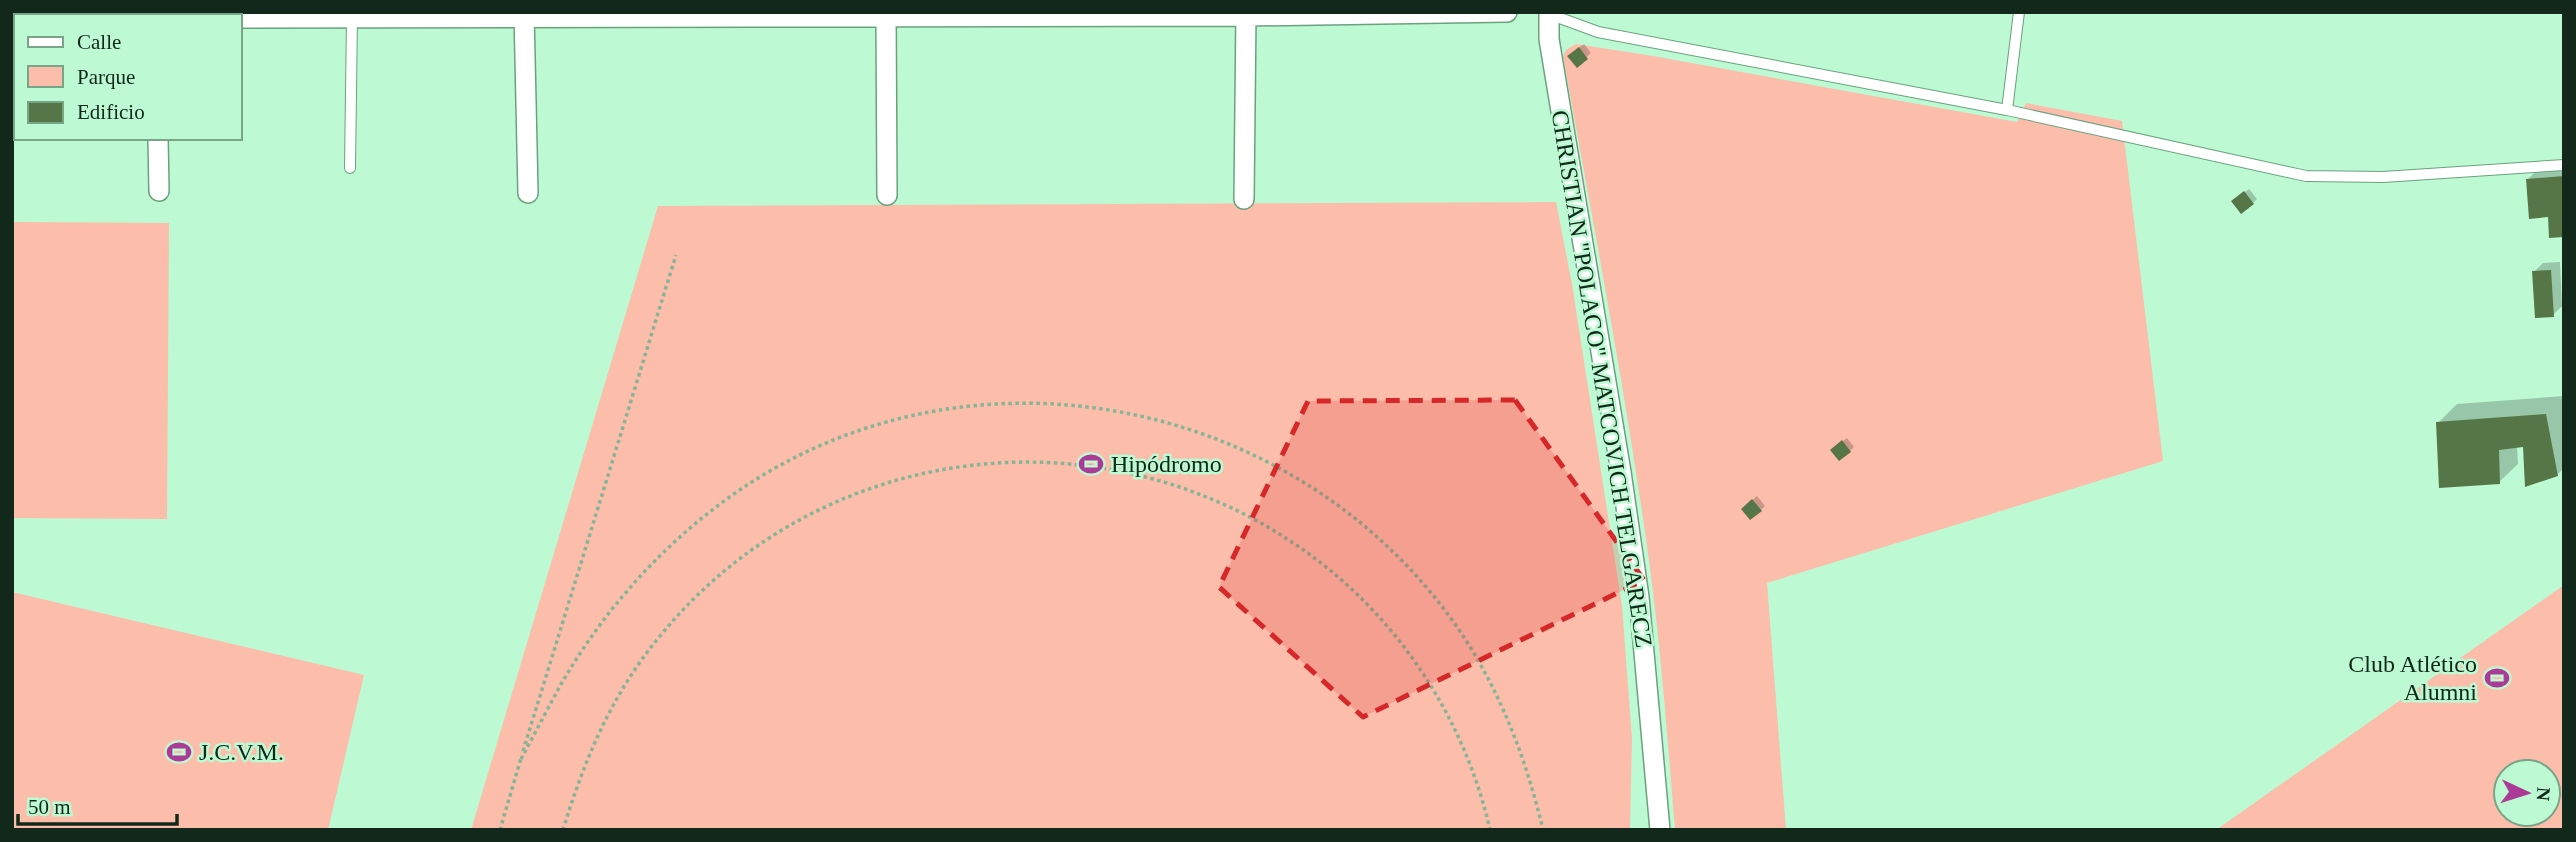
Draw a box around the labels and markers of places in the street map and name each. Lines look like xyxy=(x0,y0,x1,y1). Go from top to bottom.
sports icon: Hipódromo xyxy=(1077,450,1105,478)
place label: Hipódromo xyxy=(1111,451,1222,477)
place label: Club Atlético Alumni xyxy=(2348,651,2477,705)
sports icon: Club Atlético Alumni xyxy=(2483,664,2511,692)
sports icon: J.C.V.M. xyxy=(165,738,193,766)
place label: J.C.V.M. xyxy=(199,739,284,765)

